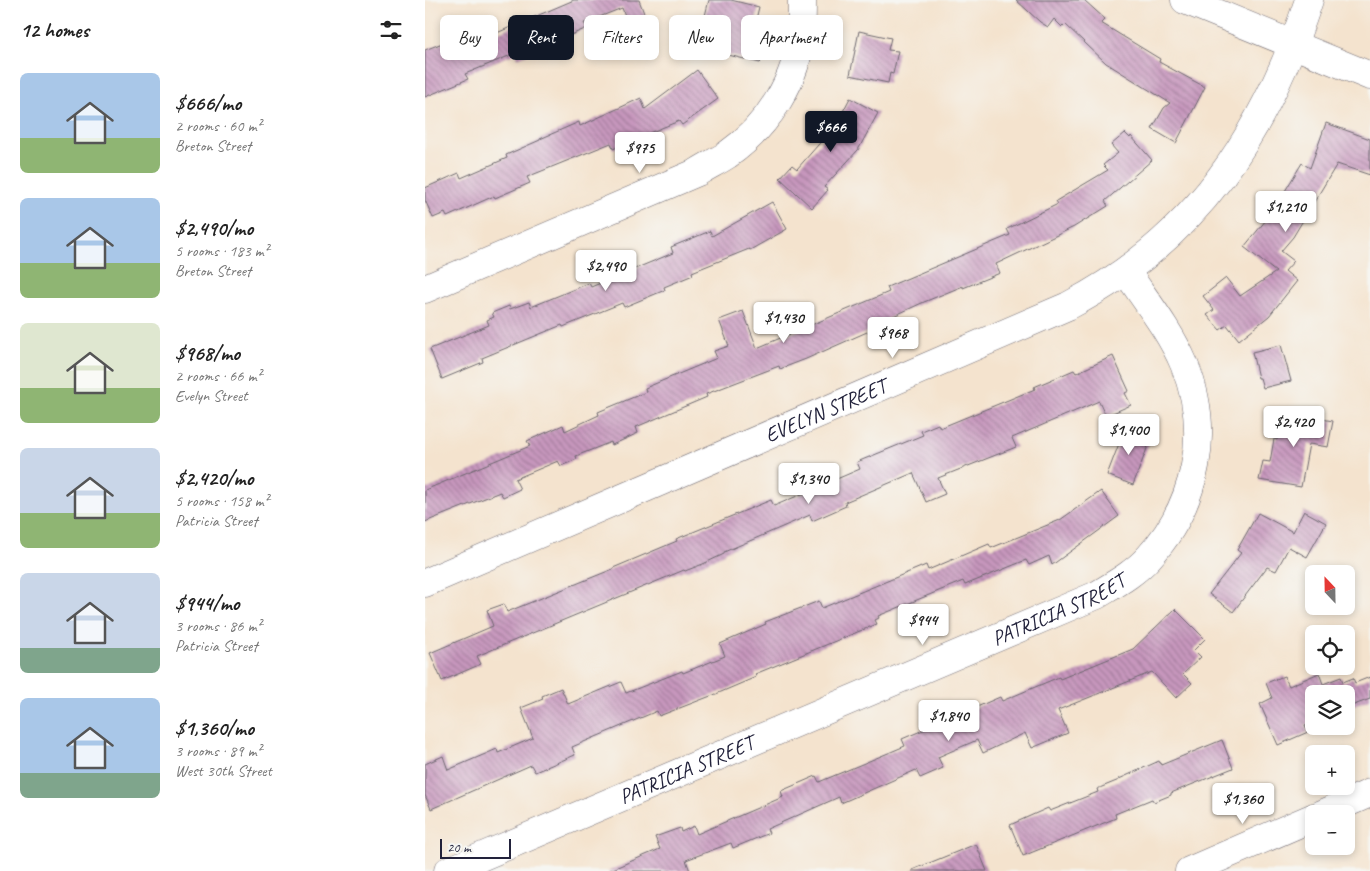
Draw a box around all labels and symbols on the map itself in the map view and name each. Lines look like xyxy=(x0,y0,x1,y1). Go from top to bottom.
pin: $666 xyxy=(801,110,861,153)
pin: $975 xyxy=(610,132,670,174)
pin: $1,210 xyxy=(1245,190,1327,233)
pin: $2,490 xyxy=(565,250,647,292)
pin: $1,430 xyxy=(743,302,825,344)
pin: $968 xyxy=(863,316,923,359)
street label: EVELYN STREET xyxy=(761,371,895,448)
pin: $2,420 xyxy=(1253,406,1335,448)
pin: $1,400 xyxy=(1088,414,1170,456)
pin: $1,340 xyxy=(768,462,850,505)
street label: PATRICIA STREET xyxy=(988,565,1134,651)
north arrow xyxy=(1305,565,1355,615)
pin: $944 xyxy=(893,604,953,646)
pin: $1,840 xyxy=(908,700,990,742)
street label: PATRICIA STREET xyxy=(615,728,762,810)
pin: $1,360 xyxy=(1202,782,1284,825)
scale bar xyxy=(440,836,511,859)

